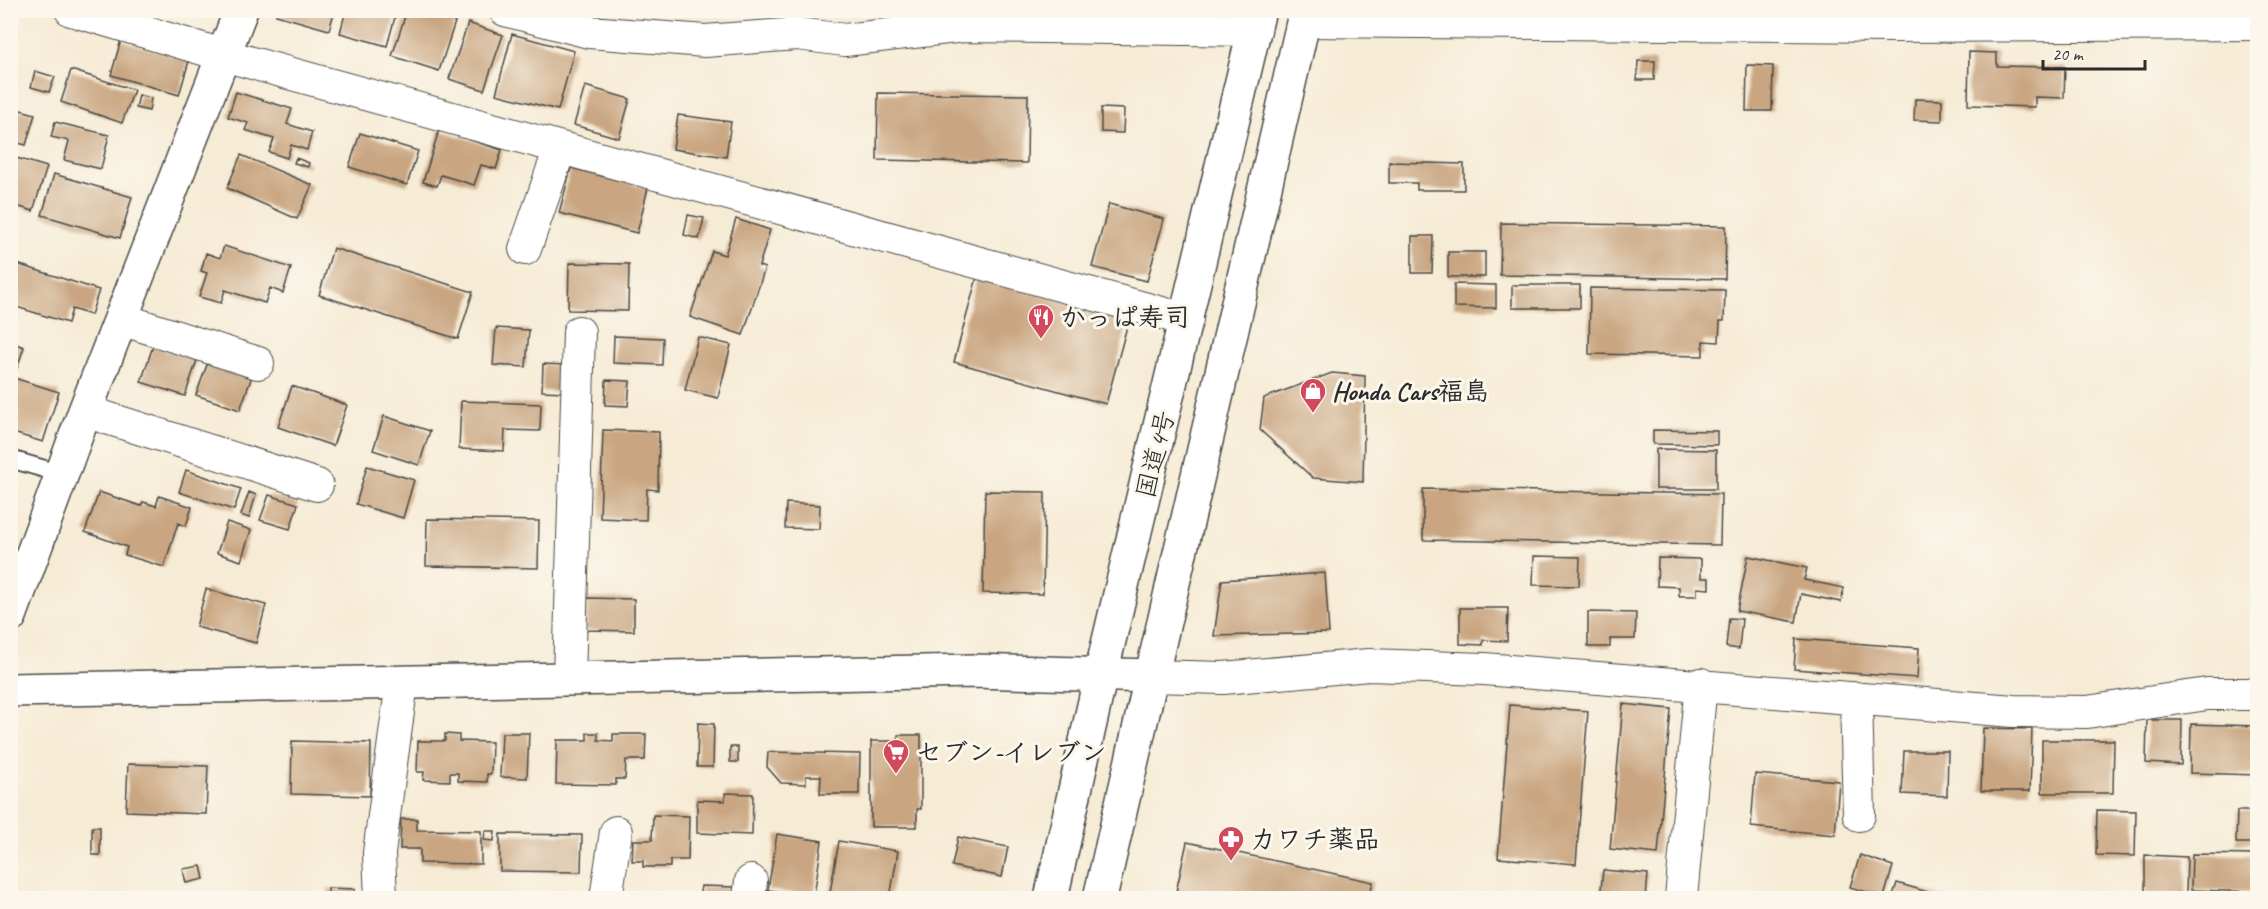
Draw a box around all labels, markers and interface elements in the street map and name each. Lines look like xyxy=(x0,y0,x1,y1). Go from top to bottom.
scale bar xyxy=(2043,33,2145,71)
text: 20 m xyxy=(2052,43,2085,65)
place label: かっぱ寿司 xyxy=(1060,301,1190,334)
restaurant icon: かっぱ寿司 xyxy=(1026,302,1056,340)
place label: Honda Cars福島 xyxy=(1332,375,1490,408)
shop icon: Honda Cars福島 xyxy=(1298,376,1328,414)
street label: 国道4号 xyxy=(1129,407,1182,502)
place label: セブン-イレブン xyxy=(916,736,1106,769)
supermarket icon: セブン-イレブン xyxy=(881,737,911,775)
place label: カワチ薬品 xyxy=(1250,823,1380,856)
pharmacy icon: カワチ薬品 xyxy=(1216,824,1246,862)

